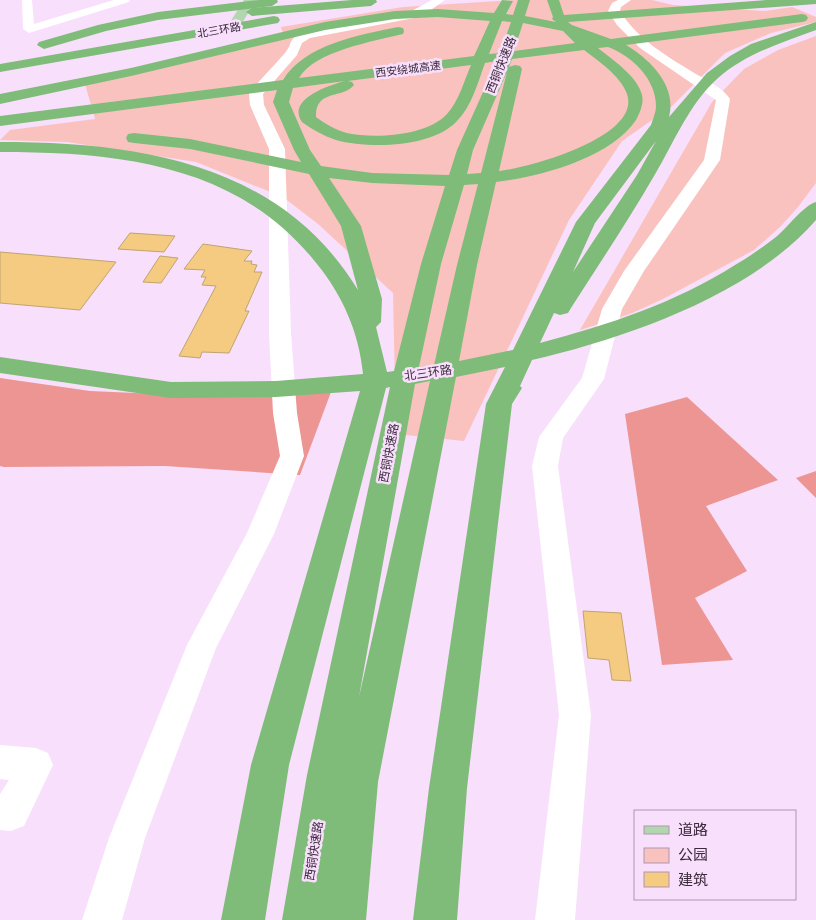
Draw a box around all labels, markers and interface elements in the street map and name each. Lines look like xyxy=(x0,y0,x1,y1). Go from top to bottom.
street label: 北三环路 xyxy=(196,20,242,41)
street label: 西铜快速路 xyxy=(483,35,519,95)
street label: 西安绕城高速 xyxy=(375,59,442,80)
street label: 北三环路 xyxy=(403,363,453,383)
street label: 西铜快速路 xyxy=(376,422,402,484)
legend xyxy=(634,810,796,900)
street label: 西铜快速路 xyxy=(302,820,326,882)
text: 道路 xyxy=(678,821,708,839)
text: 公园 xyxy=(678,846,708,864)
text: 建筑 xyxy=(678,871,708,889)

